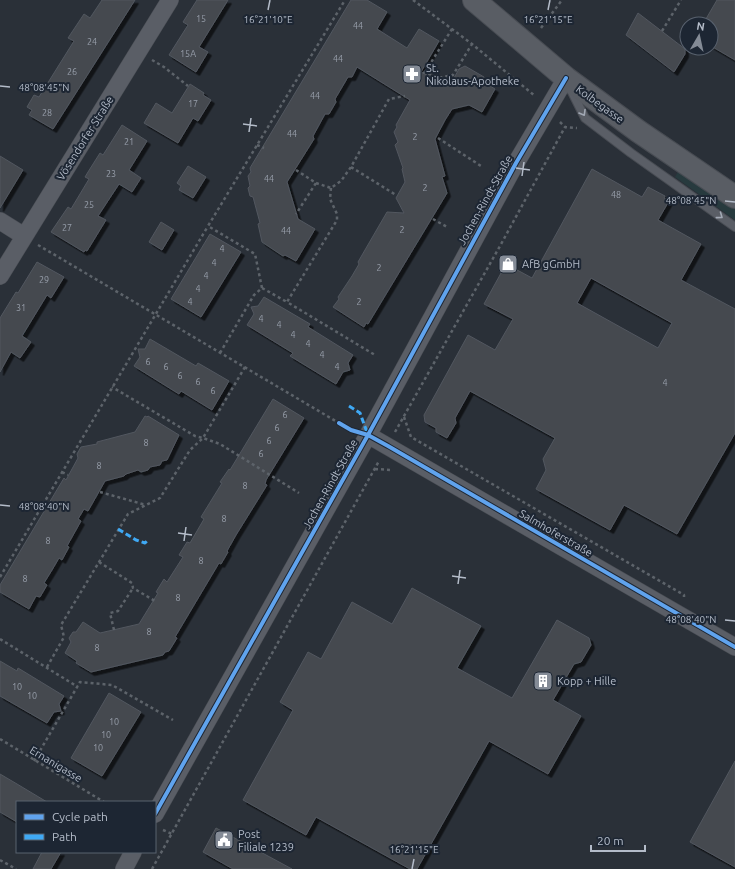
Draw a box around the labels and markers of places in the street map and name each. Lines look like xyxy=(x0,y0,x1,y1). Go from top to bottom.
place label: St. Nikolaus-Apotheke xyxy=(426,62,519,87)
pharmacy icon: St. Nikolaus-Apotheke xyxy=(401,63,423,85)
shop icon: AfB gGmbH xyxy=(497,253,519,275)
place label: AfB gGmbH xyxy=(522,258,580,270)
building icon: Kopp + Hille xyxy=(532,670,554,692)
place label: Kopp + Hille xyxy=(557,675,616,687)
place label: Post Filiale 1239 xyxy=(238,828,294,853)
public building icon: Post Filiale 1239 xyxy=(213,829,235,851)

